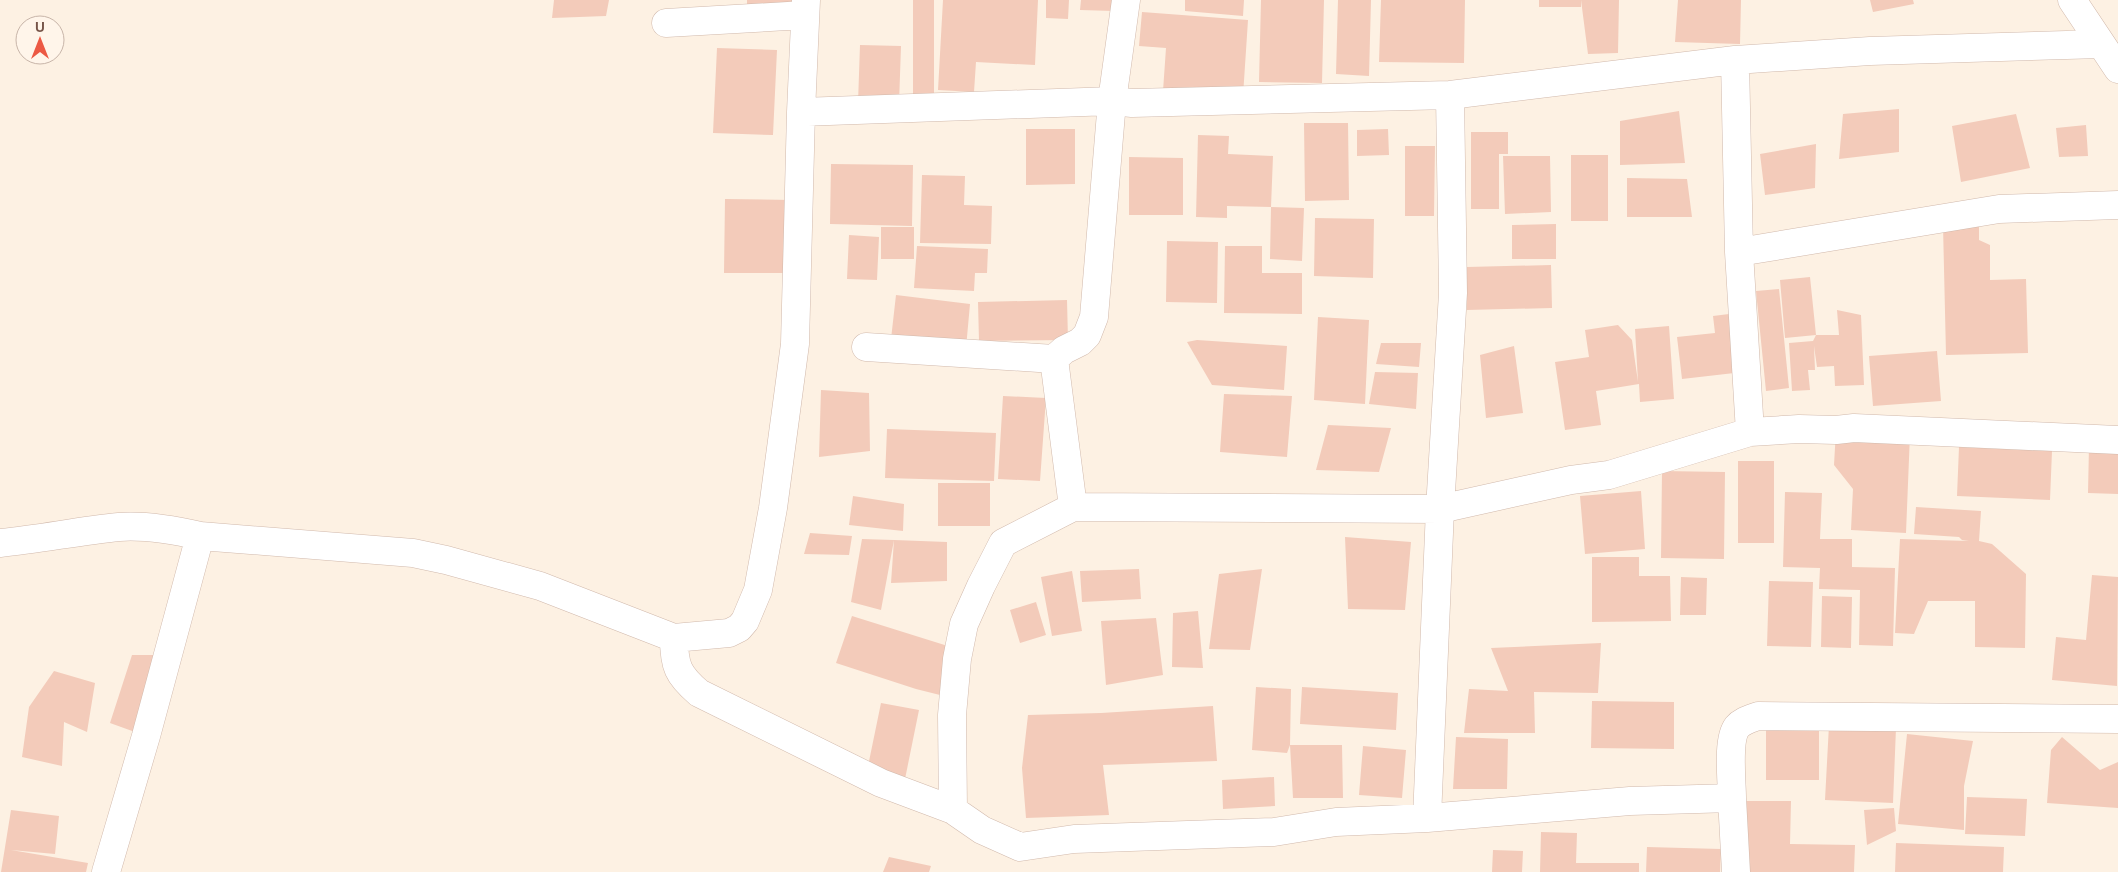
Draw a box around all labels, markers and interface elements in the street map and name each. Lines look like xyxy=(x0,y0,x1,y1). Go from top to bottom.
north arrow xyxy=(15,15,65,65)
text: U xyxy=(35,19,45,36)

